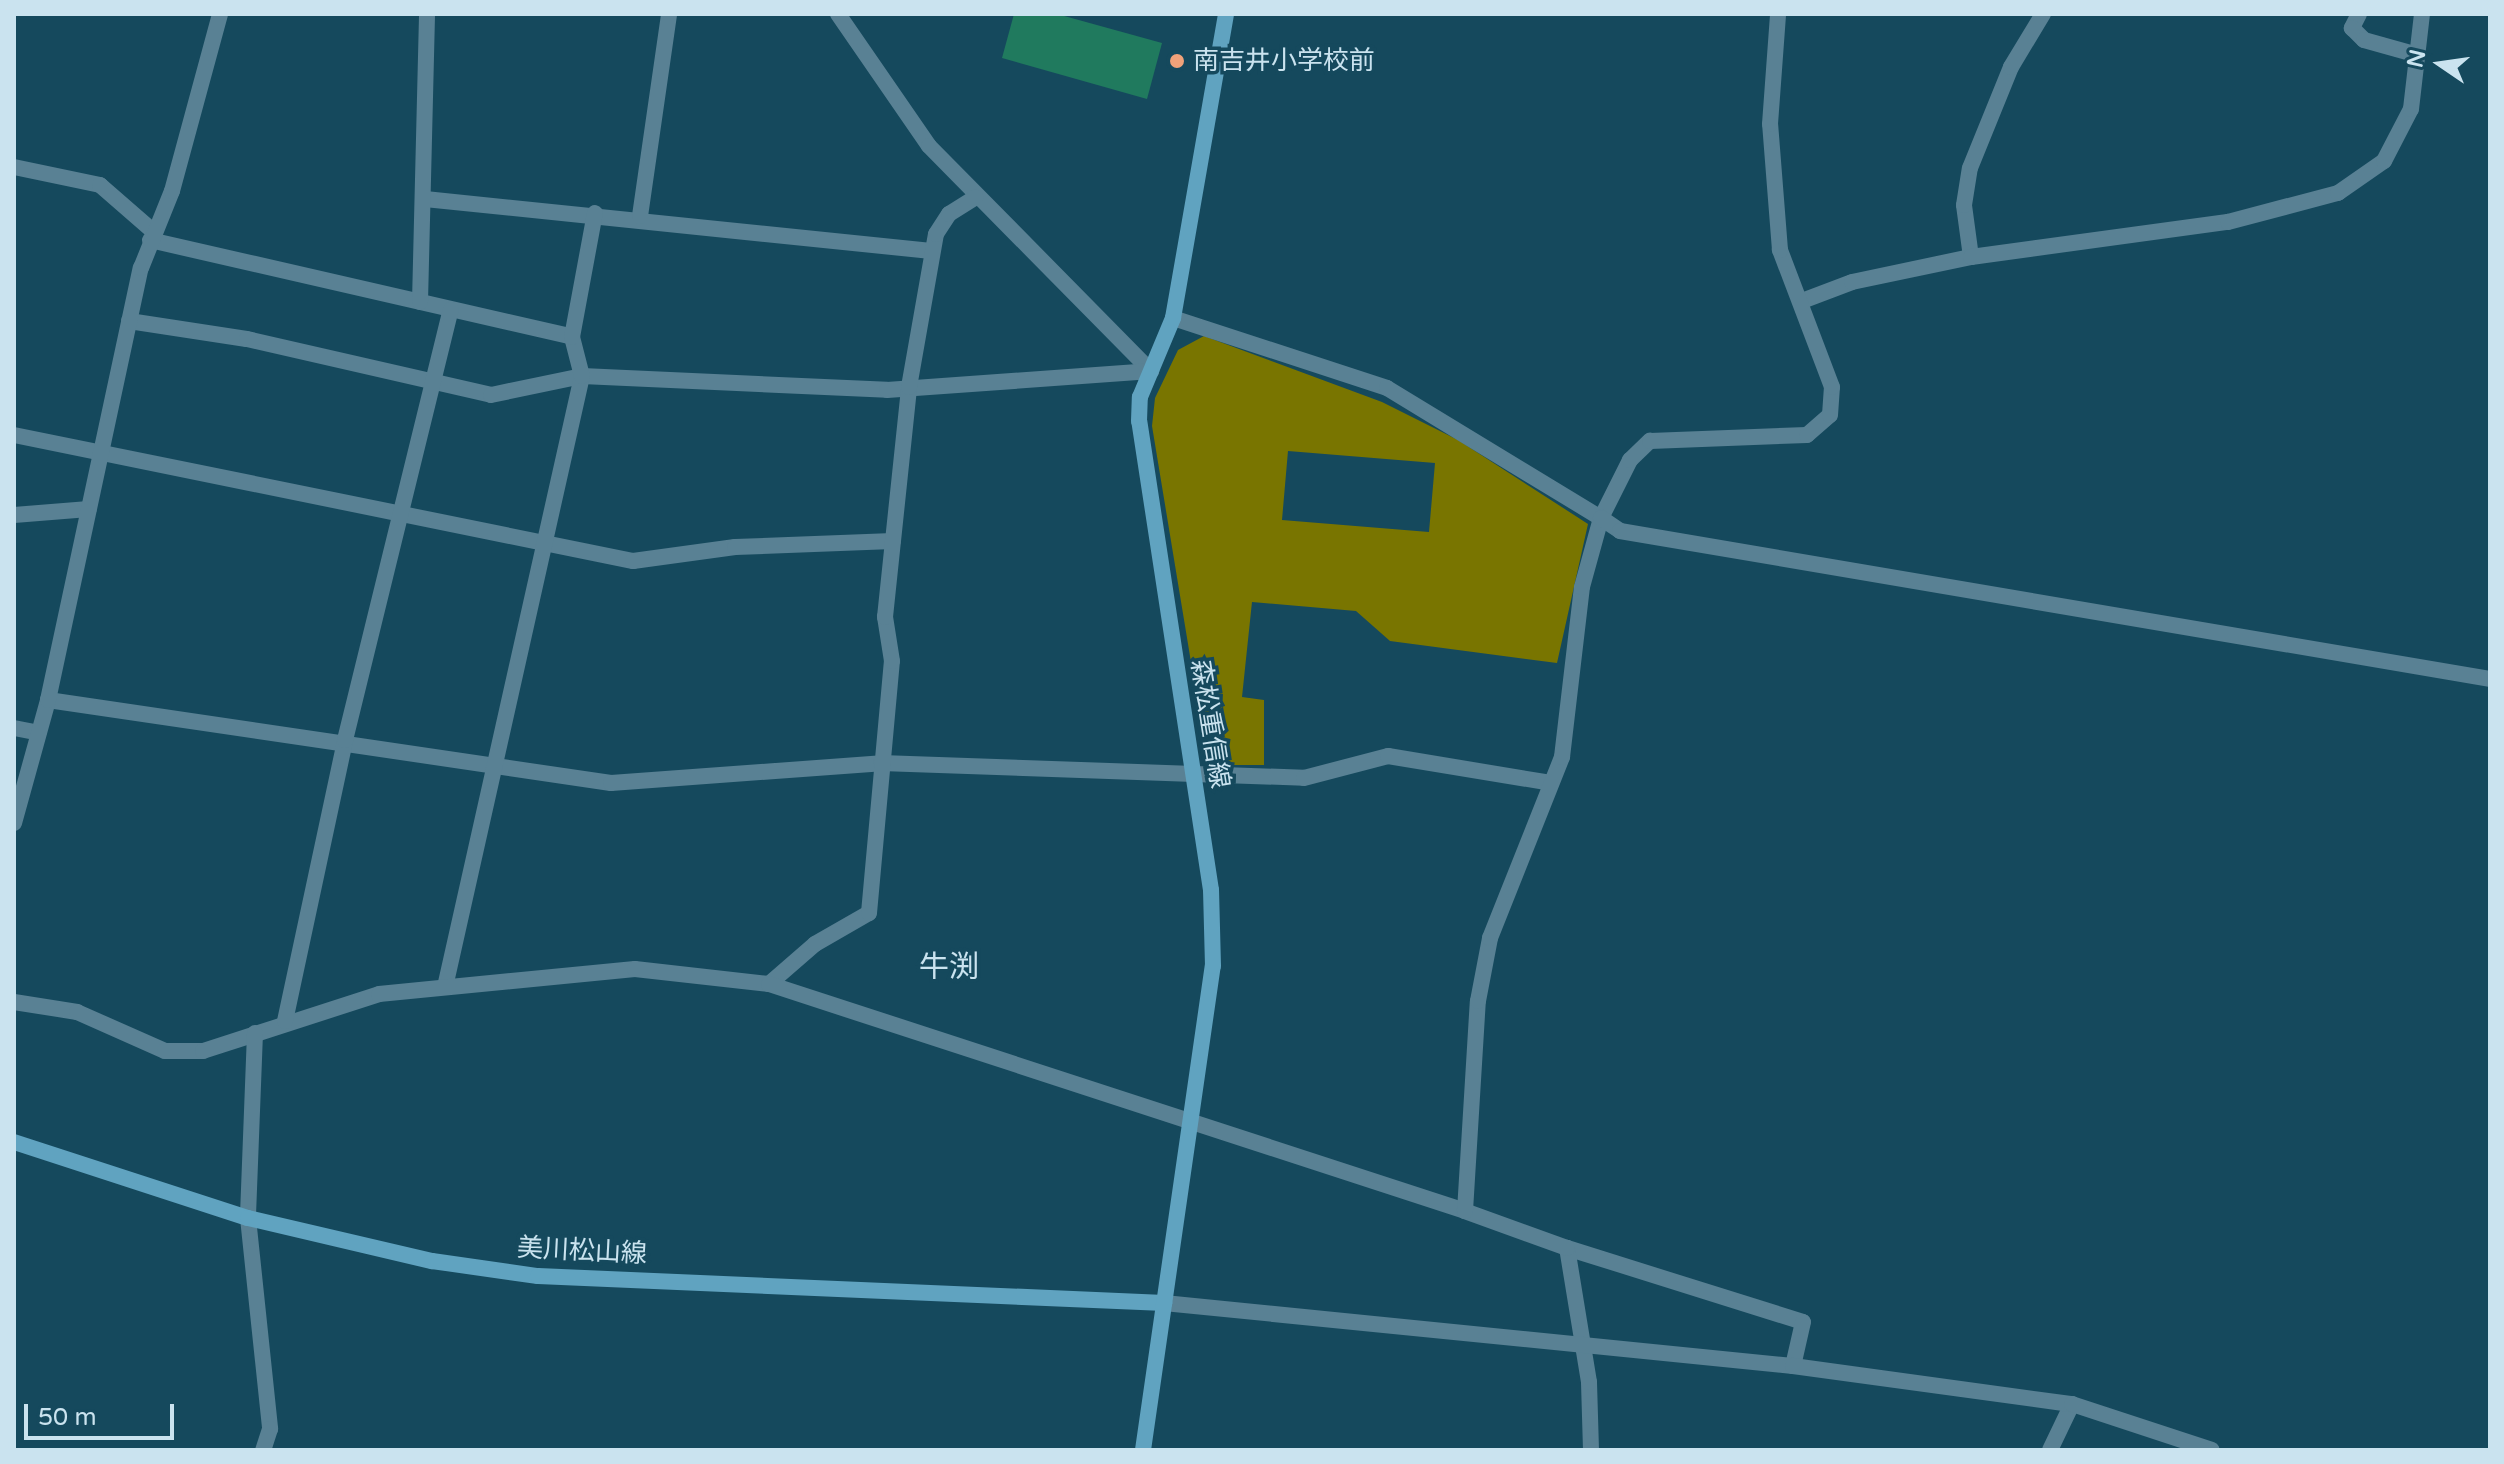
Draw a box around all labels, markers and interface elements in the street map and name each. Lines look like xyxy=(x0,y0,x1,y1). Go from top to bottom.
north arrow xyxy=(2400,24,2480,104)
place label: 南吉井小学校前 xyxy=(1193,45,1375,77)
text: N xyxy=(2402,47,2431,70)
marker: 南吉井小学校前 xyxy=(1168,52,1186,70)
street label: 森松重信線 xyxy=(1184,657,1236,791)
district label: 牛渕 xyxy=(919,950,979,986)
street label: 美川松山線 xyxy=(516,1232,648,1270)
scale bar xyxy=(28,1388,178,1438)
text: 50 m xyxy=(38,1403,96,1432)

